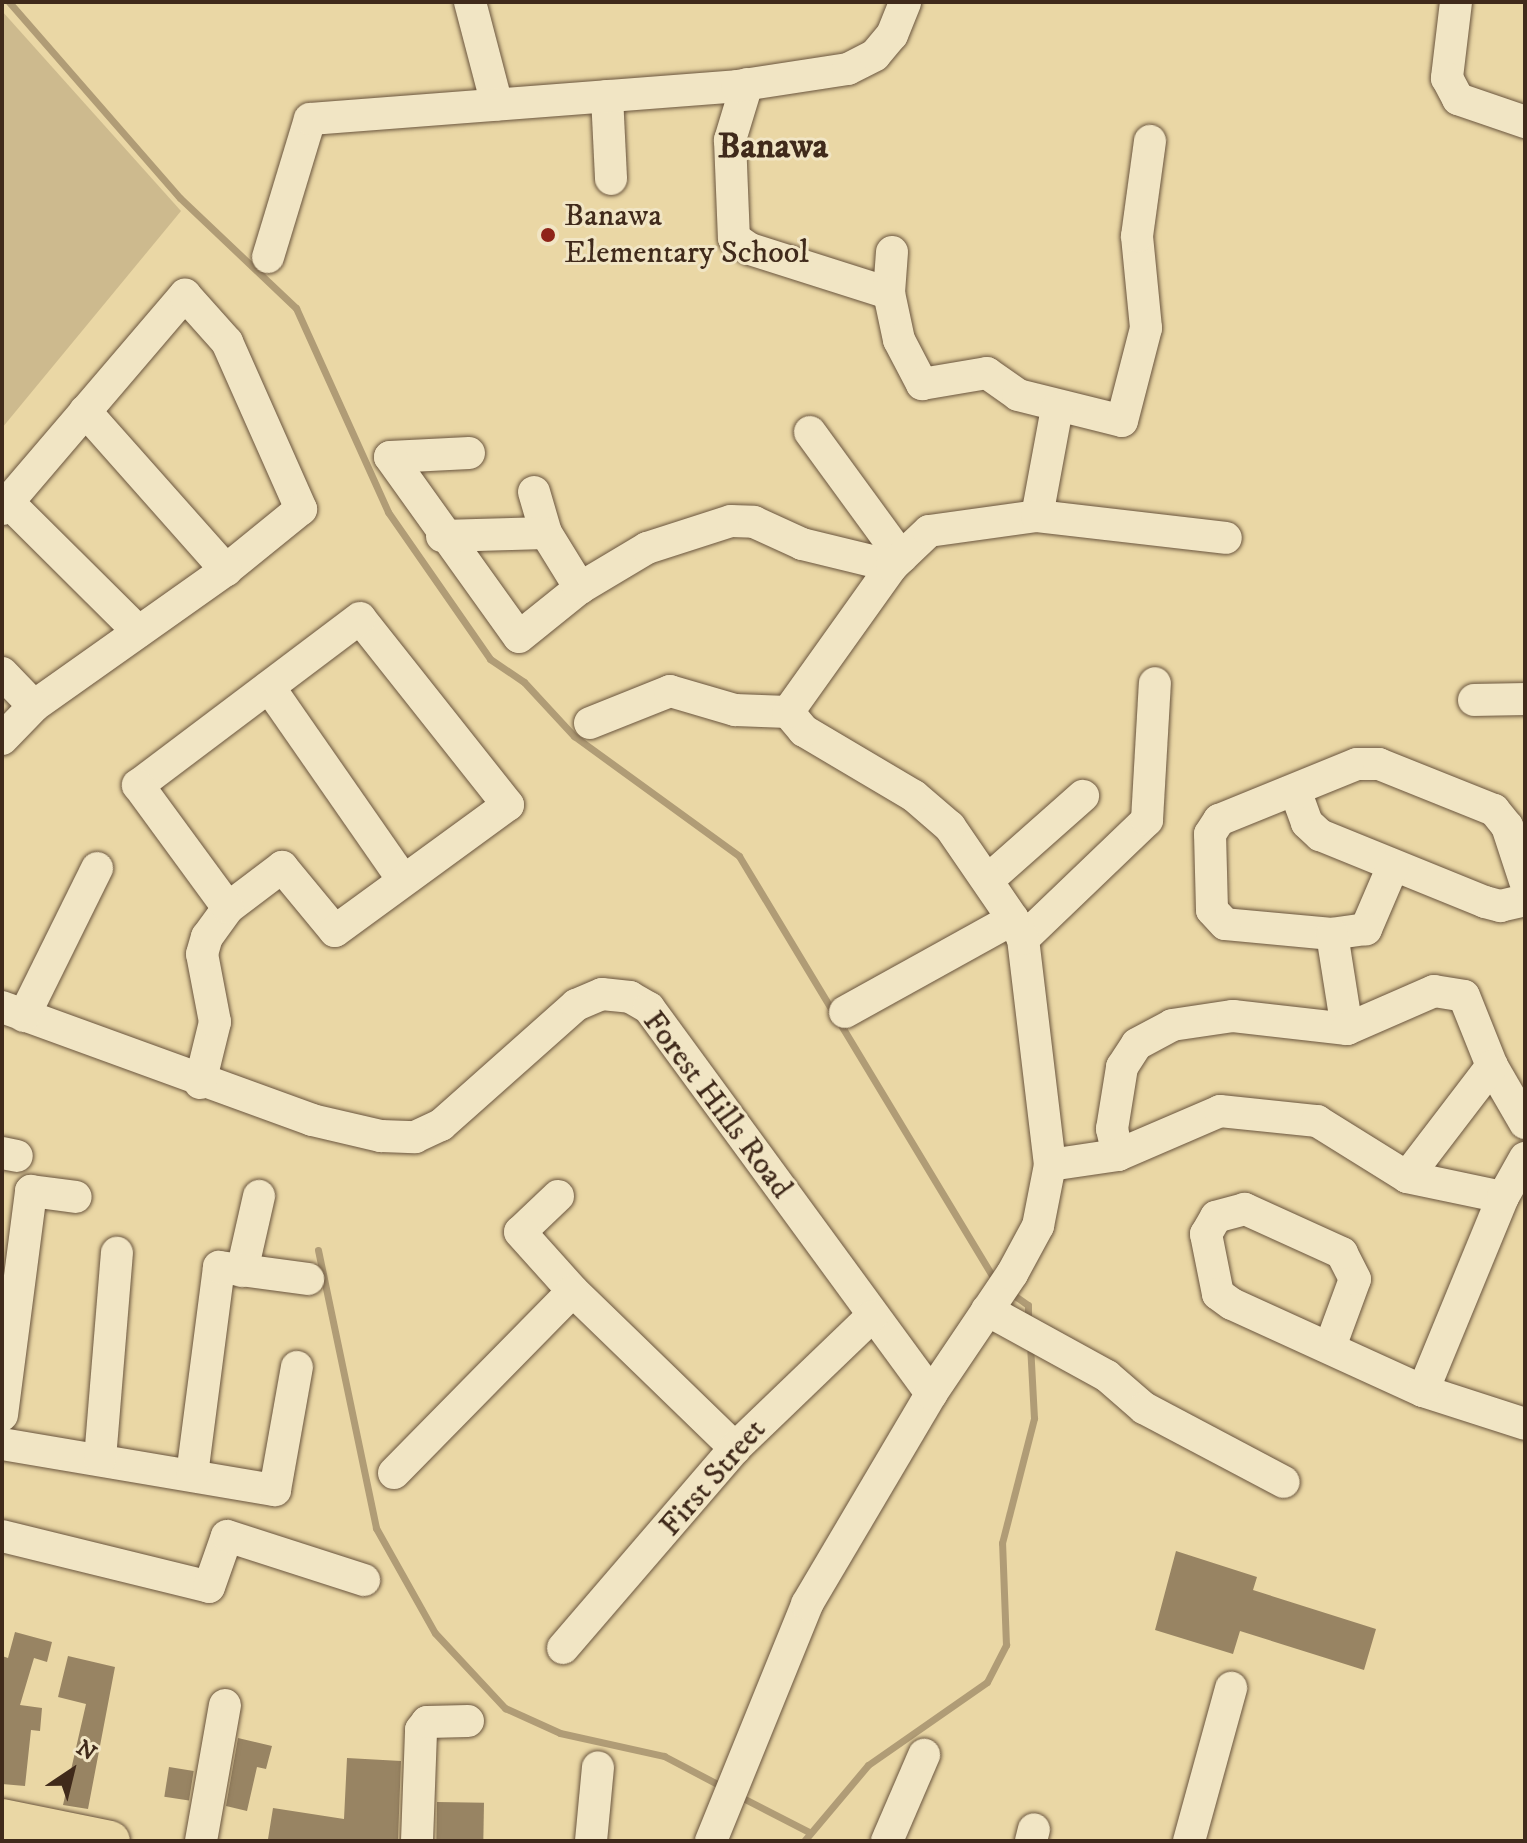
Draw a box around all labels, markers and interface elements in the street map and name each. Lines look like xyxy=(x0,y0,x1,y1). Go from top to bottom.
district label: Banawa xyxy=(718,125,828,169)
place label: Banawa Elementary School xyxy=(564,198,809,273)
marker: Banawa Elementary School xyxy=(539,226,557,244)
street label: Forest Hills Road xyxy=(634,1004,800,1206)
street label: First Street xyxy=(652,1411,774,1545)
north arrow xyxy=(32,1731,112,1811)
text: N xyxy=(71,1735,101,1767)

